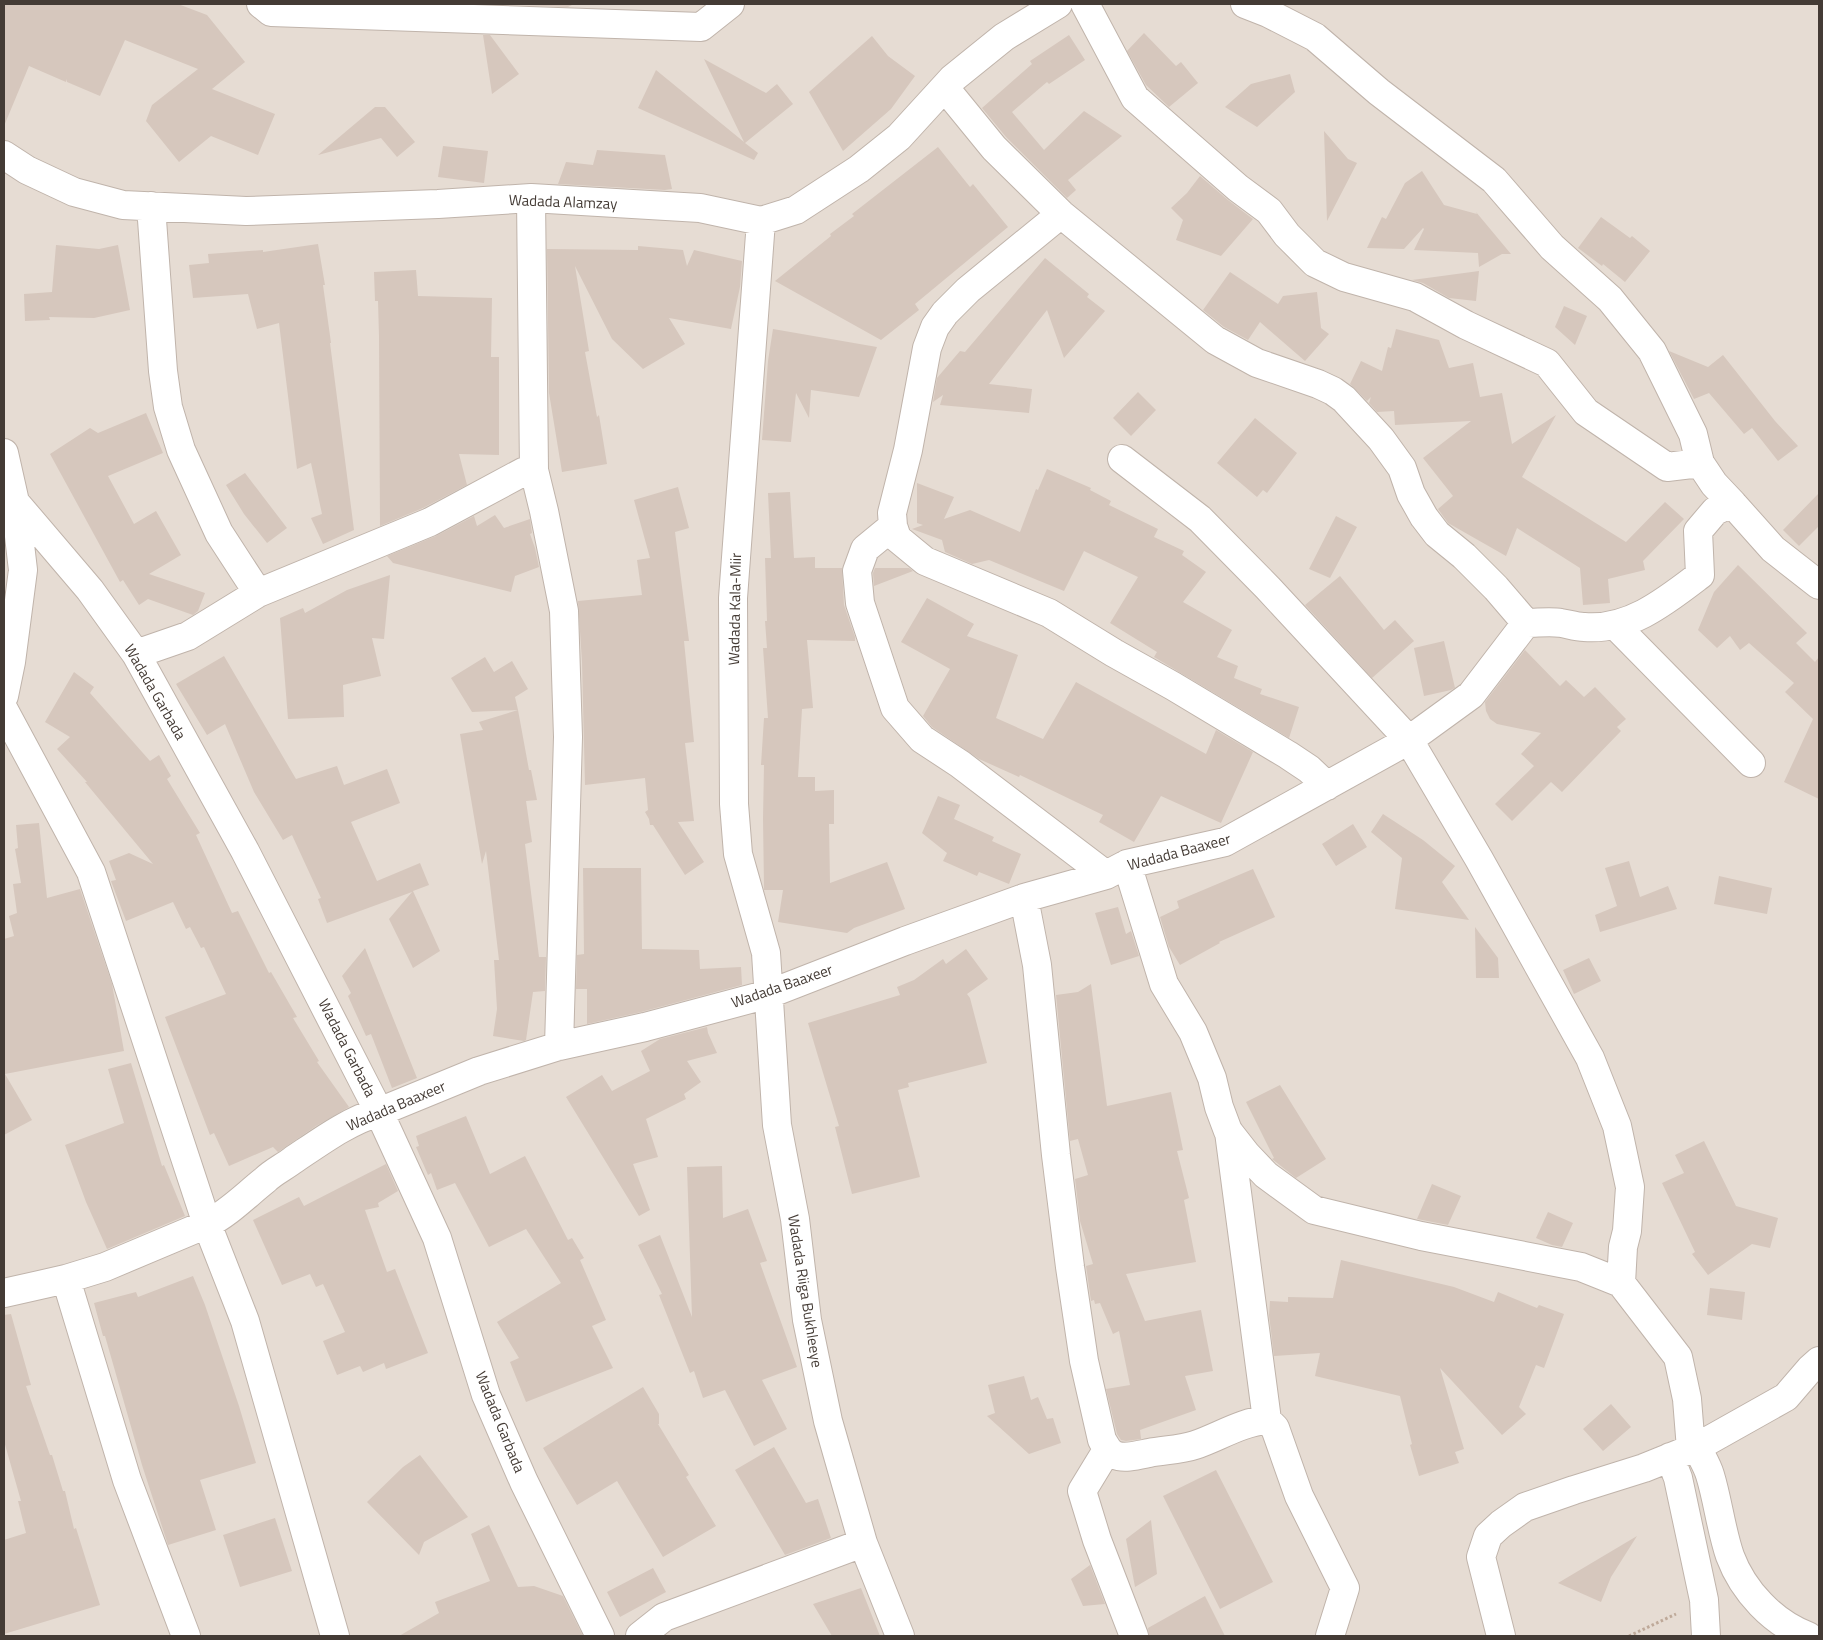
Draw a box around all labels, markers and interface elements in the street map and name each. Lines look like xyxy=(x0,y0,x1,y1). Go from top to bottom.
street label: Wadada Alamzay xyxy=(508,188,618,215)
street label: Wadada Kala-Miir xyxy=(722,552,747,666)
street label: Wadada Garbada xyxy=(119,639,193,744)
street label: Wadada Baaxeer xyxy=(1125,827,1233,876)
street label: Wadada Baaxeer xyxy=(728,957,836,1014)
street label: Wadada Garbada xyxy=(313,995,382,1101)
street label: Wadada Baaxeer xyxy=(343,1074,449,1137)
street label: Wadada Riiga Bukhleeye xyxy=(782,1213,829,1369)
street label: Wadada Garbada xyxy=(470,1368,531,1476)

